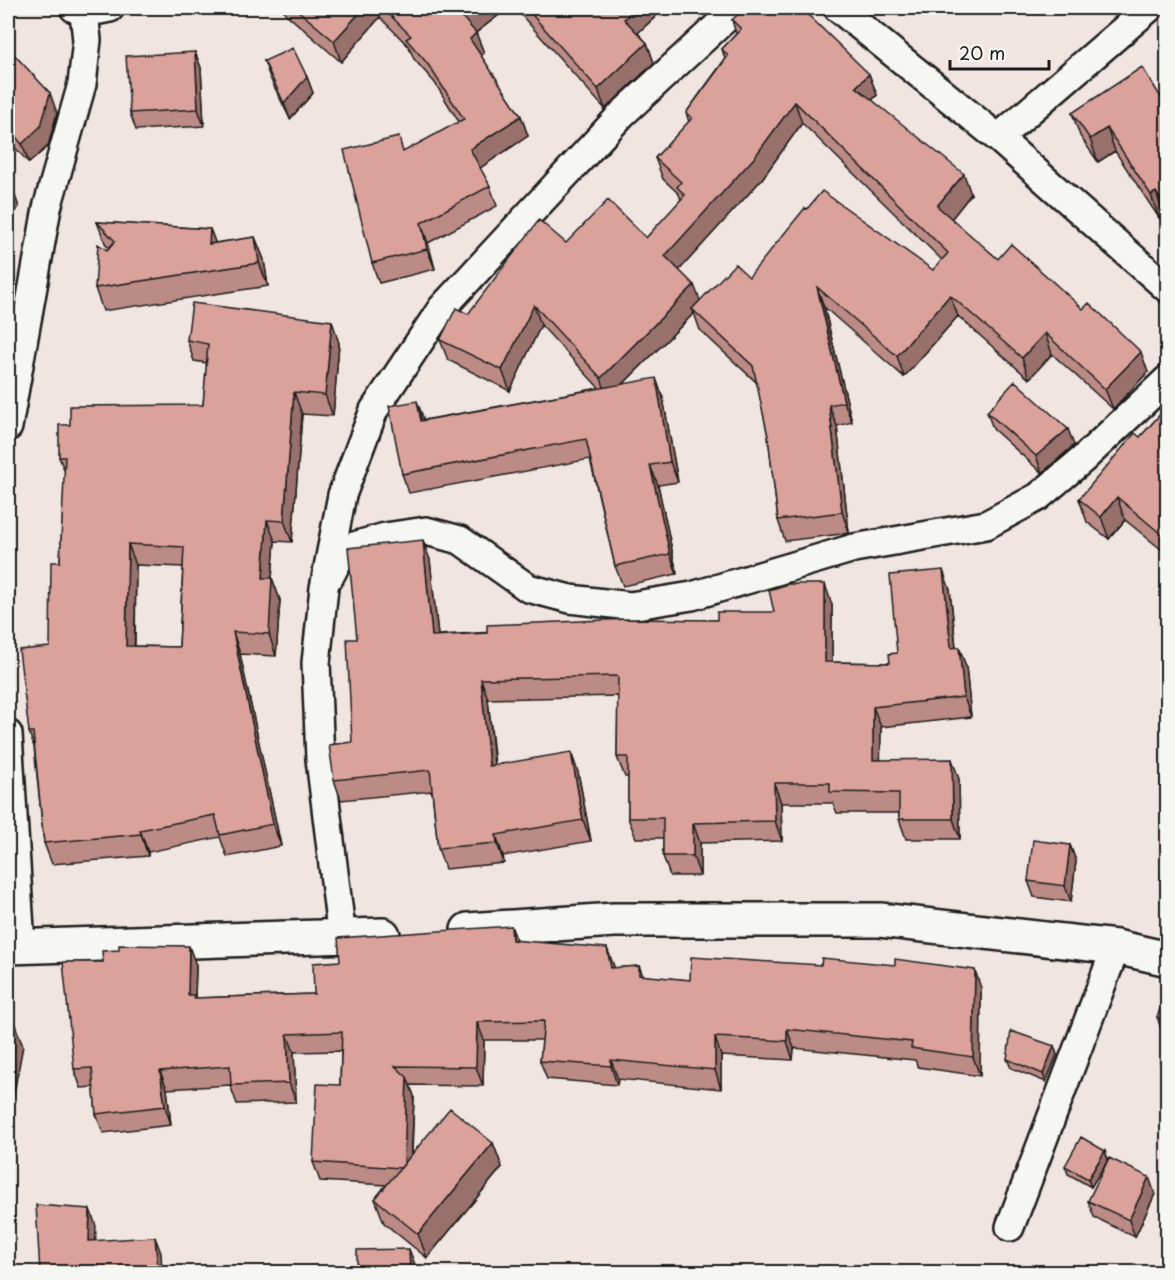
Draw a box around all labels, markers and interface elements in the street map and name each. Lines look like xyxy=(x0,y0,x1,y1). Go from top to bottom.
scale bar xyxy=(950,33,1049,71)
text: 20 m xyxy=(959,39,1005,66)

